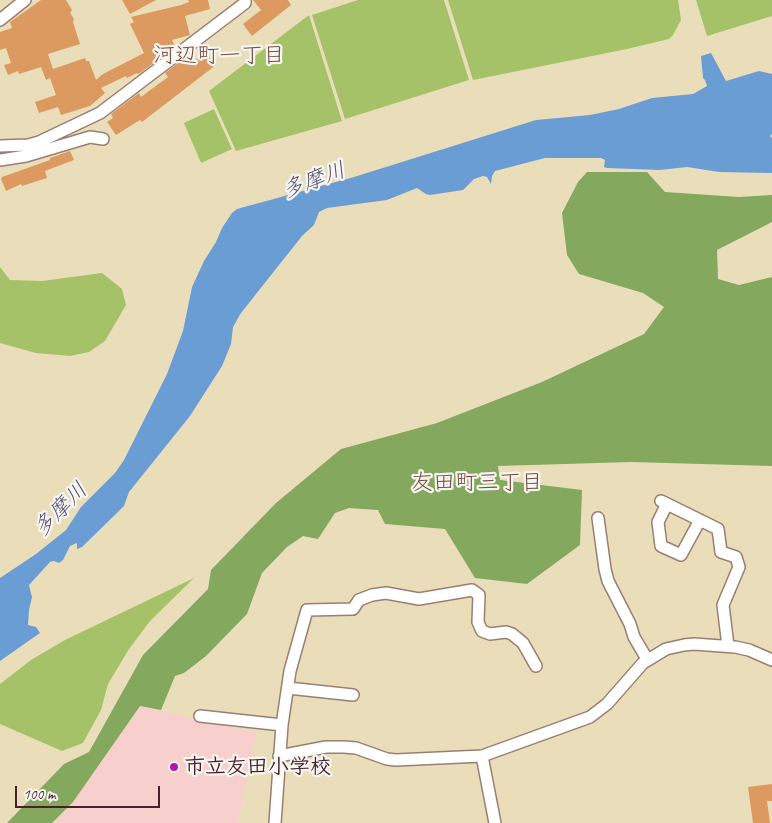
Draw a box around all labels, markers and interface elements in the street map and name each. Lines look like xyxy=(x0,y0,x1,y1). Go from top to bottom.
district label: 河辺町一丁目 xyxy=(153,43,285,69)
water label: 多摩川 xyxy=(278,157,350,205)
district label: 友田町三丁目 xyxy=(411,470,543,496)
water label: 多摩川 xyxy=(28,477,94,543)
place label: 市立友田小学校 xyxy=(184,754,331,780)
marker: 市立友田小学校 xyxy=(168,761,180,773)
scale bar xyxy=(18,776,162,808)
text: 100 m xyxy=(23,785,55,804)

